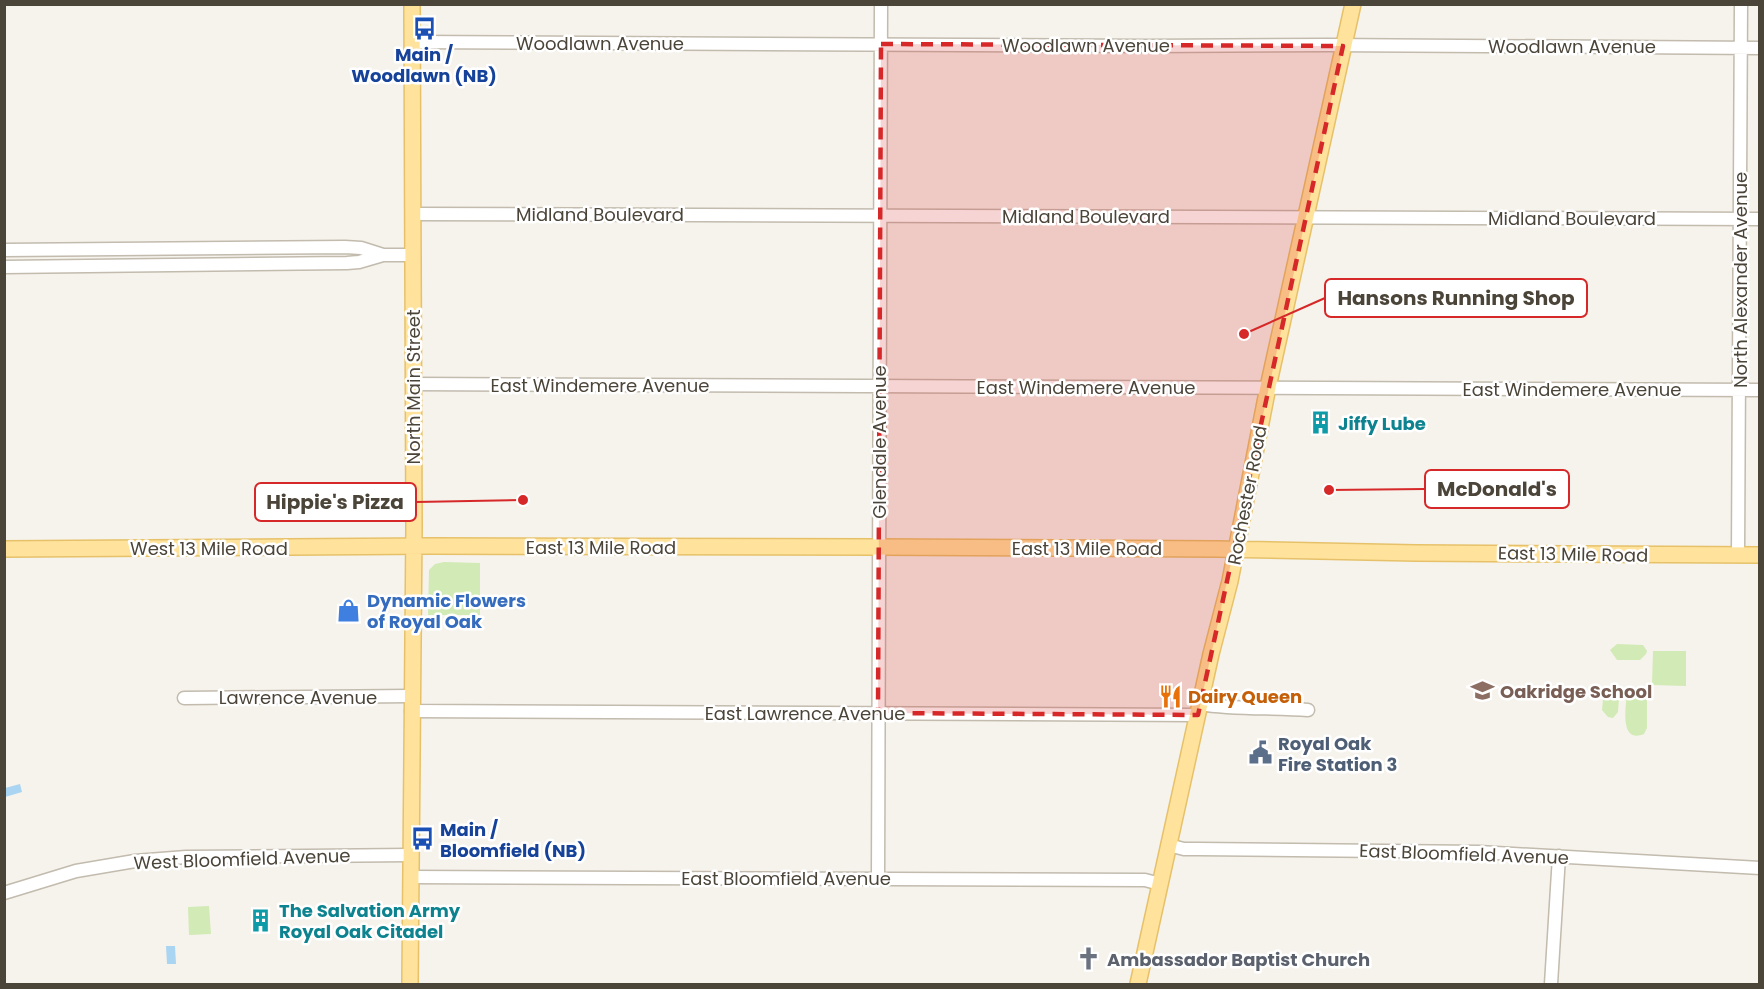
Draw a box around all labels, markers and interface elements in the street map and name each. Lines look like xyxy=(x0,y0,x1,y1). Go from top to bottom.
bus stop icon: Main / Woodlawn (NB) xyxy=(411,15,437,41)
street label: Woodlawn Avenue xyxy=(516,31,684,56)
street label: Woodlawn Avenue xyxy=(1002,33,1170,58)
street label: Woodlawn Avenue xyxy=(1488,34,1656,59)
place label: Main / Woodlawn (NB) xyxy=(351,42,497,88)
street label: North Alexander Avenue xyxy=(1728,172,1753,388)
street label: Midland Boulevard xyxy=(516,202,684,227)
street label: Midland Boulevard xyxy=(1002,204,1170,229)
street label: Midland Boulevard xyxy=(1488,206,1656,231)
callout: Hansons Running Shop xyxy=(1325,279,1587,317)
text: Hansons Running Shop xyxy=(1337,284,1575,312)
street label: North Main Street xyxy=(401,310,426,464)
street label: Glendale Avenue xyxy=(867,365,892,519)
street label: East Windemere Avenue xyxy=(491,373,709,398)
street label: East Windemere Avenue xyxy=(977,375,1195,400)
street label: East Windemere Avenue xyxy=(1463,377,1681,402)
building icon: Jiffy Lube xyxy=(1307,410,1333,436)
place label: Jiffy Lube xyxy=(1338,411,1426,436)
street label: Rochester Road xyxy=(1221,423,1273,567)
callout: McDonald's xyxy=(1425,470,1569,508)
text: McDonald's xyxy=(1437,475,1557,503)
callout: Hippie's Pizza xyxy=(255,483,416,521)
text: Hippie's Pizza xyxy=(266,488,404,516)
street label: East 13 Mile Road xyxy=(526,535,676,560)
street label: West 13 Mile Road xyxy=(130,536,288,561)
street label: East 13 Mile Road xyxy=(1012,536,1162,561)
street label: East 13 Mile Road xyxy=(1498,540,1648,568)
place label: Dynamic Flowers of Royal Oak xyxy=(367,588,526,634)
shop icon: Dynamic Flowers of Royal Oak xyxy=(336,597,362,623)
school or university icon: Oakridge School xyxy=(1469,678,1495,704)
place label: Oakridge School xyxy=(1500,679,1652,704)
restaurant icon: Dairy Queen xyxy=(1157,683,1183,709)
place label: Dairy Queen xyxy=(1188,684,1302,709)
street label: Lawrence Avenue xyxy=(219,685,377,710)
street label: East Lawrence Avenue xyxy=(705,701,905,726)
place label: Royal Oak Fire Station 3 xyxy=(1278,731,1397,777)
public building icon: Royal Oak Fire Station 3 xyxy=(1247,740,1273,766)
place label: Main / Bloomfield (NB) xyxy=(440,817,586,863)
bus stop icon: Main / Bloomfield (NB) xyxy=(409,826,435,852)
street label: East Bloomfield Avenue xyxy=(1359,838,1569,870)
street label: West Bloomfield Avenue xyxy=(133,843,351,875)
street label: East Bloomfield Avenue xyxy=(681,866,891,891)
place label: The Salvation Army Royal Oak Citadel xyxy=(279,898,461,944)
building icon: The Salvation Army Royal Oak Citadel xyxy=(248,907,274,933)
church icon: Ambassador Baptist Church xyxy=(1076,946,1102,972)
place label: Ambassador Baptist Church xyxy=(1107,947,1370,972)

